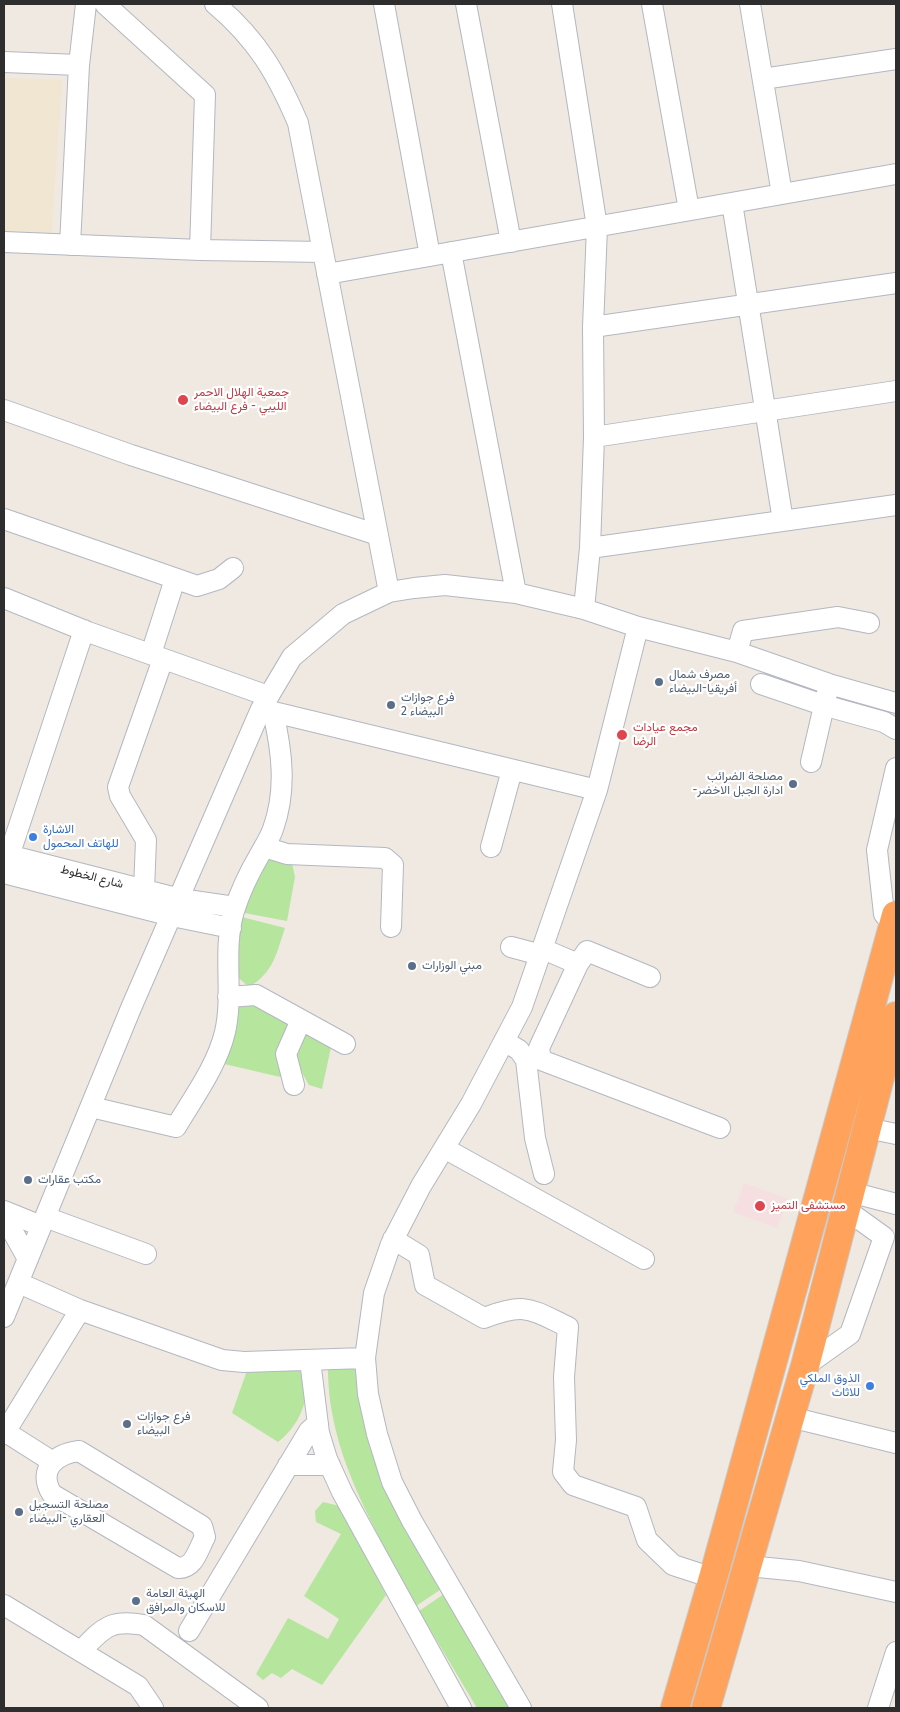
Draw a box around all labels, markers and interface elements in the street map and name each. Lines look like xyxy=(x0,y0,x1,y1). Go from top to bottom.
place label: جمعية الهلال الاحمر الليبي - فرع البيضاء xyxy=(194,386,289,414)
marker: جمعية الهلال الاحمر الليبي - فرع البيضاء xyxy=(176,393,190,407)
place label: مصرف شمال أفريقيا-البيضاء xyxy=(669,668,737,696)
marker: مصرف شمال أفريقيا-البيضاء xyxy=(653,676,665,688)
place label: فرع جوازات البيضاء 2 xyxy=(401,691,454,719)
marker: فرع جوازات البيضاء 2 xyxy=(385,699,397,711)
place label: مجمع عيادات الرضا xyxy=(633,721,698,749)
marker: مجمع عيادات الرضا xyxy=(615,728,629,742)
place label: مصلحة الضرائب -ادارة الجبل الاخضر xyxy=(693,770,783,798)
marker: مصلحة الضرائب -ادارة الجبل الاخضر xyxy=(787,778,799,790)
place label: الاشارة للهاتف المحمول xyxy=(43,823,119,851)
marker: الاشارة للهاتف المحمول xyxy=(27,831,39,843)
street label: شارع الخطوط xyxy=(59,862,125,892)
place label: مبني الوزارات xyxy=(422,959,482,973)
marker: مبني الوزارات xyxy=(406,960,418,972)
place label: مكتب عقارات xyxy=(38,1173,101,1187)
marker: مكتب عقارات xyxy=(22,1174,34,1186)
marker: مستشفى التميز xyxy=(753,1199,767,1213)
place label: مستشفى التميز xyxy=(771,1199,846,1213)
place label: الذوق الملكي للاثاث xyxy=(800,1372,860,1400)
marker: الذوق الملكي للاثاث xyxy=(864,1380,876,1392)
place label: فرع جوازات البيضاء xyxy=(137,1410,190,1438)
marker: فرع جوازات البيضاء xyxy=(121,1418,133,1430)
place label: مصلحة التسجيل العقاري -البيضاء xyxy=(29,1498,109,1526)
marker: مصلحة التسجيل العقاري -البيضاء xyxy=(13,1506,25,1518)
place label: الهيئة العامة للاسكان والمرافق xyxy=(146,1587,226,1615)
marker: الهيئة العامة للاسكان والمرافق xyxy=(130,1595,142,1607)

